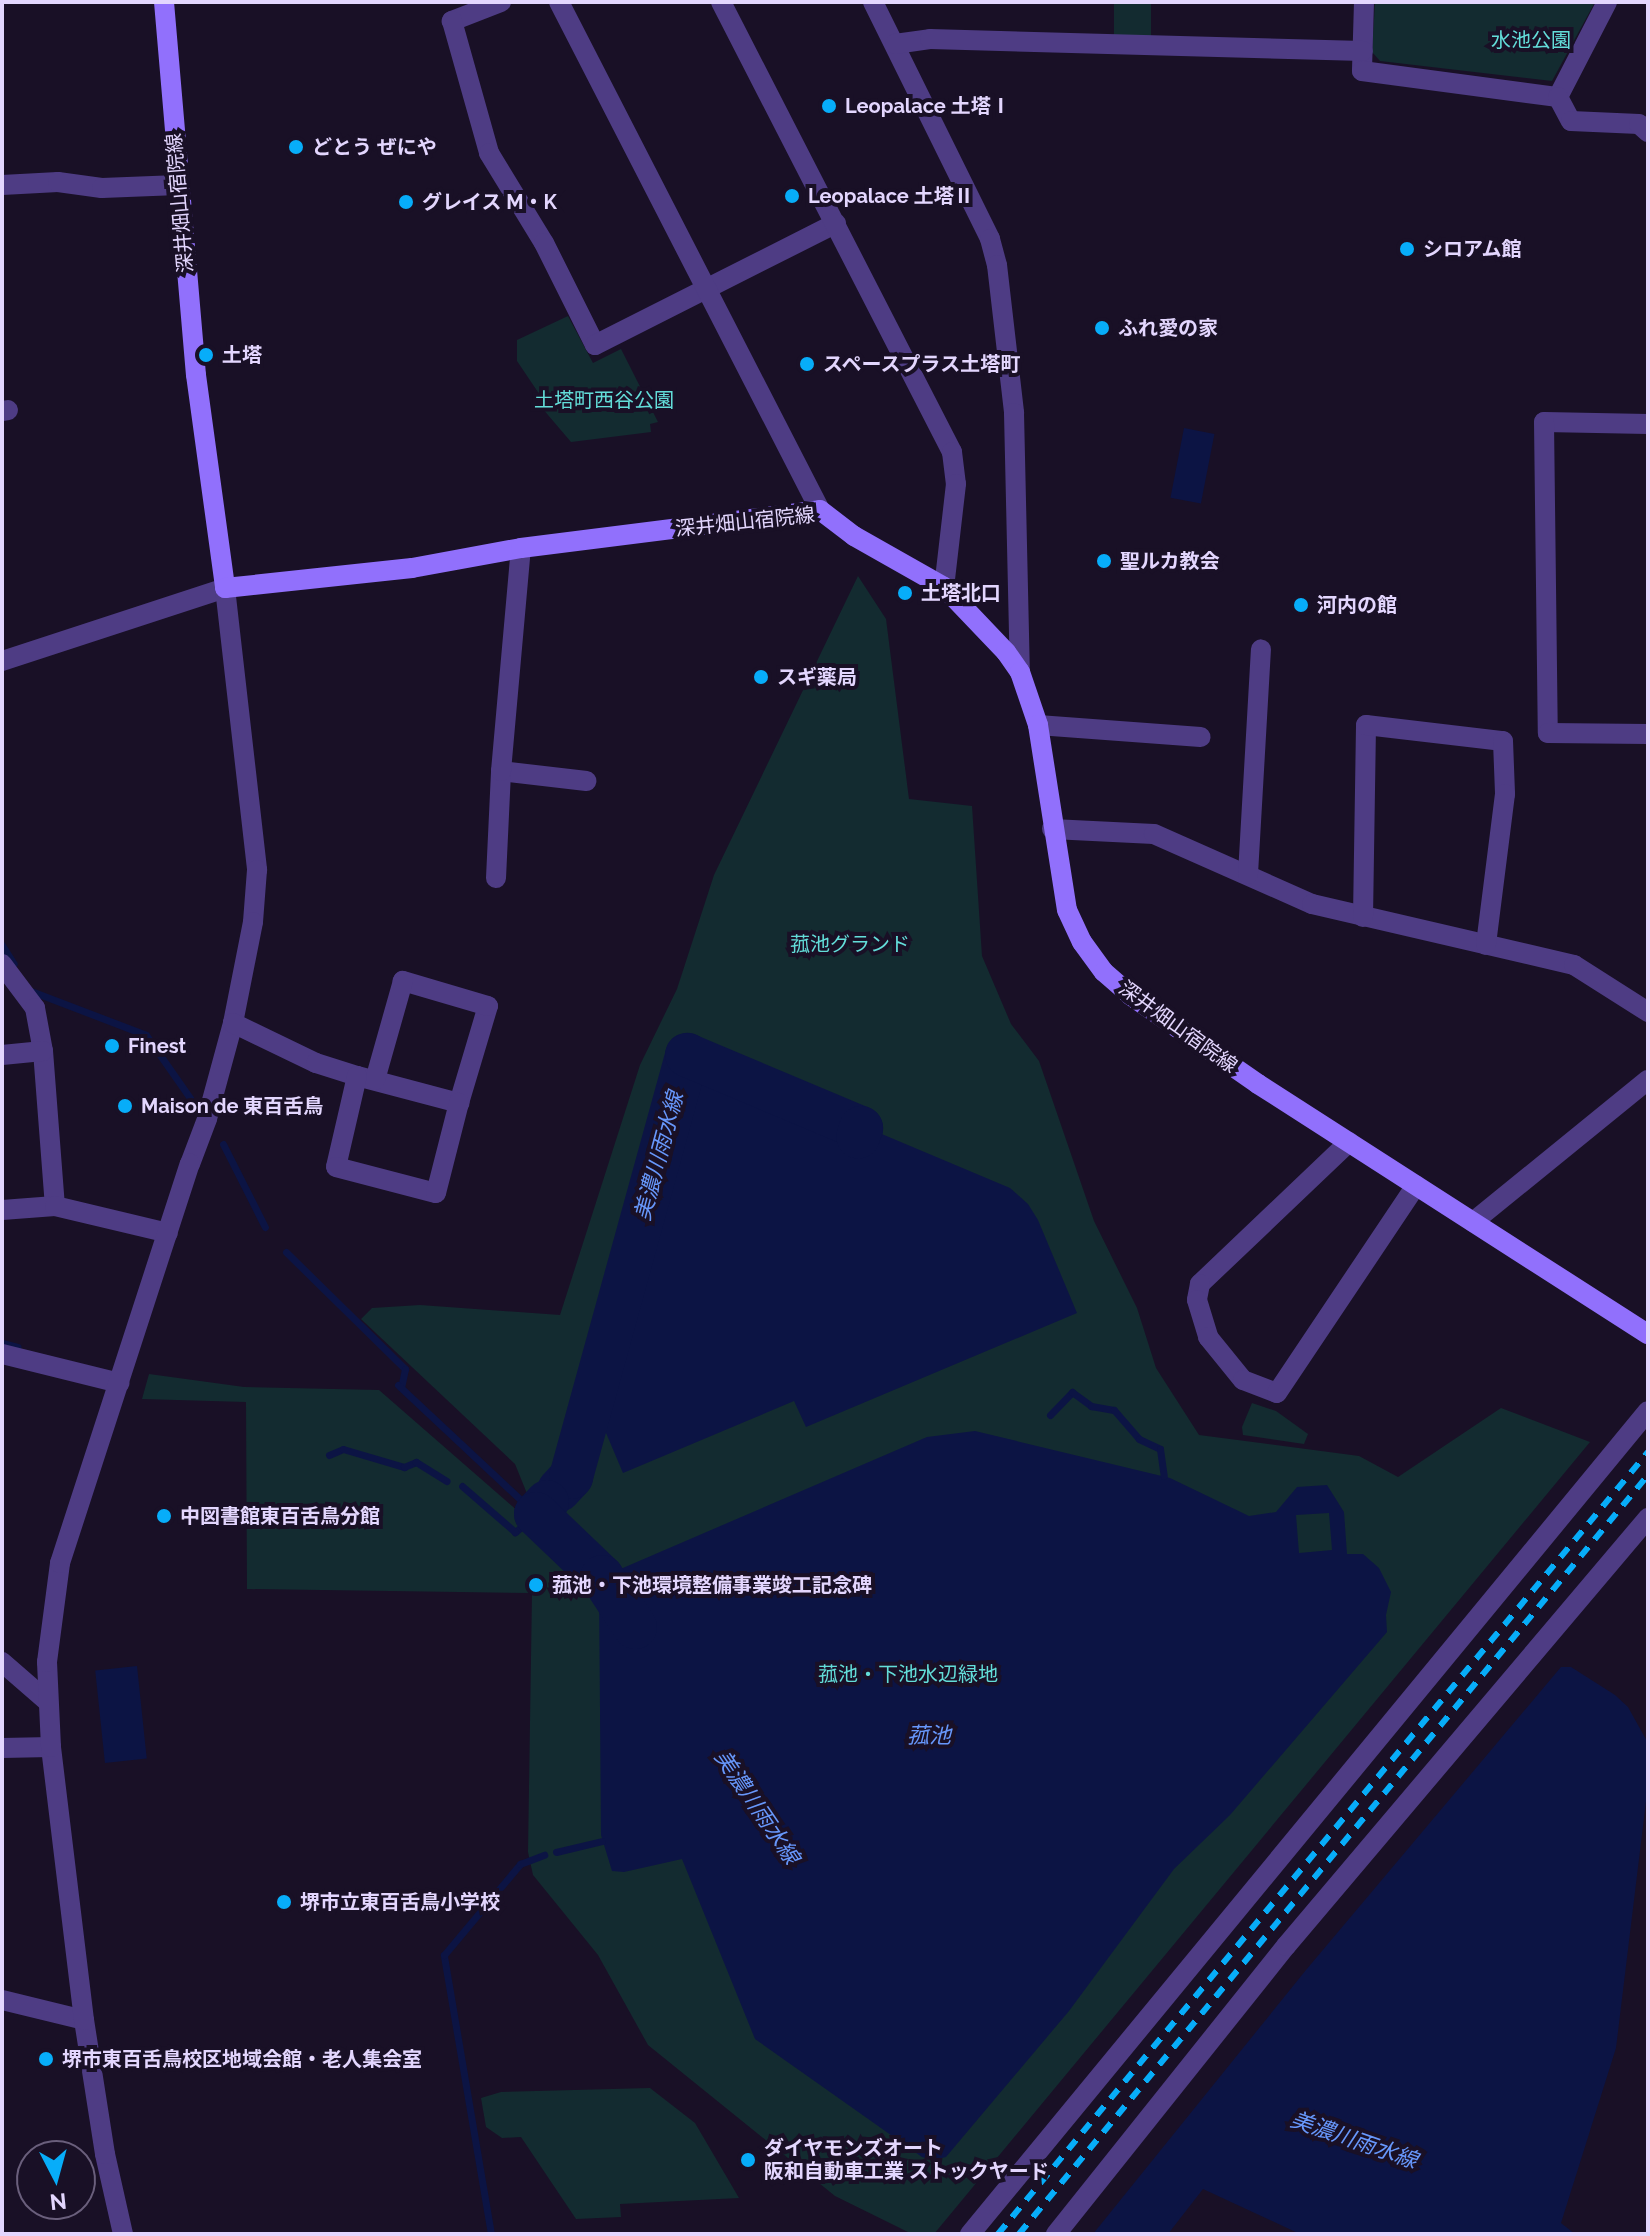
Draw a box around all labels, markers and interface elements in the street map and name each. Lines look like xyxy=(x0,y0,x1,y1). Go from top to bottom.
park label: 水池公園 xyxy=(1491,28,1571,52)
place label: Leopalace 土塔Ⅰ xyxy=(845,94,1011,118)
marker: Leopalace 土塔Ⅰ xyxy=(820,97,838,115)
street label: 深井畑山宿院線 xyxy=(162,132,198,274)
place label: どとう ぜにや xyxy=(312,135,437,159)
marker: どとう ぜにや xyxy=(287,138,305,156)
place label: Leopalace 土塔Ⅱ xyxy=(808,184,974,208)
marker: Leopalace 土塔Ⅱ xyxy=(783,187,801,205)
place label: グレイス M・K xyxy=(422,190,557,214)
marker: グレイス M・K xyxy=(397,193,415,211)
place label: シロアム館 xyxy=(1423,237,1523,261)
marker: シロアム館 xyxy=(1398,240,1416,258)
place label: ふれ愛の家 xyxy=(1118,316,1218,340)
marker: ふれ愛の家 xyxy=(1093,319,1111,337)
place label: 土塔 xyxy=(222,343,262,367)
marker: 土塔 xyxy=(197,346,215,364)
place label: スペースプラス土塔町 xyxy=(823,352,1023,376)
marker: スペースプラス土塔町 xyxy=(798,355,816,373)
park label: 土塔町西谷公園 xyxy=(534,388,674,412)
street label: 深井畑山宿院線 xyxy=(674,503,816,541)
place label: 聖ルカ教会 xyxy=(1120,549,1220,573)
marker: 聖ルカ教会 xyxy=(1095,552,1113,570)
place label: 土塔北口 xyxy=(921,581,1001,605)
marker: 土塔北口 xyxy=(896,584,914,602)
place label: 河内の館 xyxy=(1317,593,1397,617)
marker: 河内の館 xyxy=(1292,596,1310,614)
place label: スギ薬局 xyxy=(777,665,857,689)
marker: スギ薬局 xyxy=(752,668,770,686)
park label: 菰池グランド xyxy=(790,932,910,956)
street label: 深井畑山宿院線 xyxy=(1114,976,1242,1078)
place label: Finest xyxy=(128,1034,186,1058)
marker: Finest xyxy=(103,1037,121,1055)
water label: 美濃川雨水線 xyxy=(629,1089,689,1223)
place label: Maison de 東百舌鳥 xyxy=(141,1094,323,1118)
marker: Maison de 東百舌鳥 xyxy=(116,1097,134,1115)
place label: 中図書館東百舌鳥分館 xyxy=(180,1504,380,1528)
marker: 中図書館東百舌鳥分館 xyxy=(155,1507,173,1525)
place label: 菰池・下池環境整備事業竣工記念碑 xyxy=(552,1573,872,1597)
marker: 菰池・下池環境整備事業竣工記念碑 xyxy=(527,1576,545,1594)
park label: 菰池・下池水辺緑地 xyxy=(818,1662,998,1686)
water label: 菰池 xyxy=(907,1723,951,1749)
water label: 美濃川雨水線 xyxy=(709,1745,805,1869)
place label: 堺市立東百舌鳥小学校 xyxy=(300,1890,500,1914)
marker: 堺市立東百舌鳥小学校 xyxy=(275,1893,293,1911)
place label: 堺市東百舌鳥校区地域会館・老人集会室 xyxy=(62,2047,422,2071)
marker: 堺市東百舌鳥校区地域会館・老人集会室 xyxy=(37,2050,55,2068)
water label: 美濃川雨水線 xyxy=(1287,2106,1421,2174)
place label: ダイヤモンズオート 阪和自動車工業 ストックヤード xyxy=(764,2136,1049,2183)
north arrow xyxy=(16,2140,96,2220)
marker: ダイヤモンズオート 阪和自動車工業 ストックヤード xyxy=(739,2151,757,2169)
text: N xyxy=(49,2188,68,2216)

